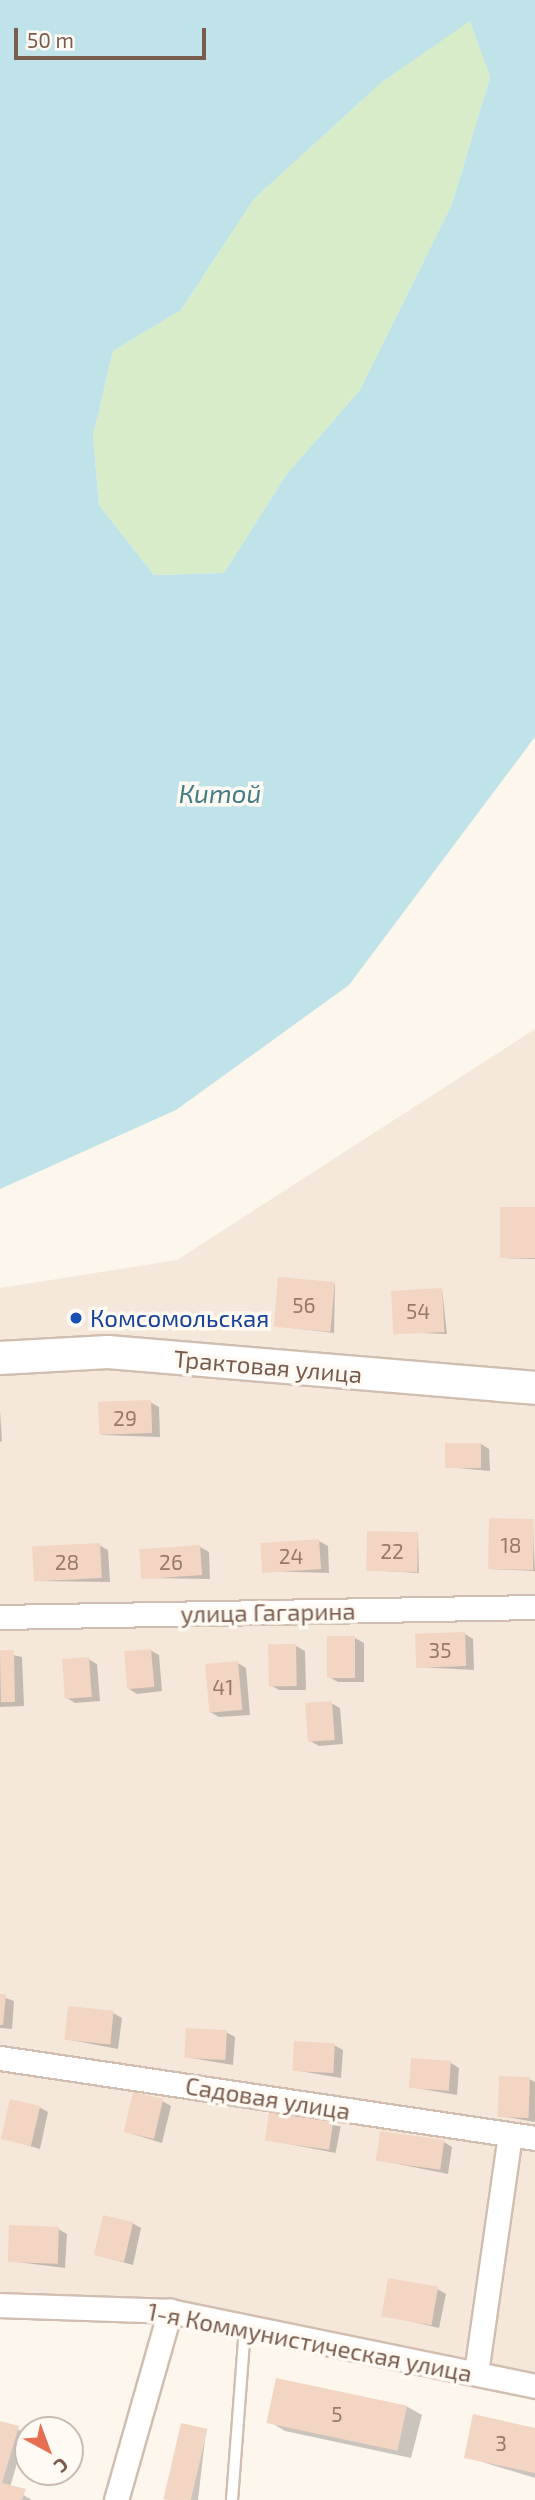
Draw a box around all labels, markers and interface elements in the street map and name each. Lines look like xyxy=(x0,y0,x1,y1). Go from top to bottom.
scale bar xyxy=(18,14,210,58)
text: 50 m xyxy=(27,27,74,52)
water label: Китой xyxy=(179,777,261,809)
house number: 56 xyxy=(292,1292,316,1318)
house number: 54 xyxy=(406,1298,430,1324)
place label: Комсомольская xyxy=(90,1304,269,1332)
marker: Комсомольская xyxy=(68,1310,84,1326)
street label: Трактовая улица xyxy=(172,1343,364,1389)
house number: 29 xyxy=(113,1405,137,1431)
house number: 18 xyxy=(500,1532,522,1558)
house number: 22 xyxy=(380,1538,404,1564)
house number: 24 xyxy=(279,1543,303,1569)
house number: 28 xyxy=(55,1549,79,1575)
house number: 26 xyxy=(159,1549,183,1575)
street label: улица Гагарина xyxy=(180,1596,356,1628)
house number: 35 xyxy=(429,1637,451,1663)
house number: 41 xyxy=(212,1674,234,1700)
street label: Садовая улица xyxy=(183,2071,353,2125)
street label: 1-я Коммунистическая улица xyxy=(145,2296,475,2388)
house number: 5 xyxy=(331,2401,343,2427)
north arrow xyxy=(14,2416,84,2486)
house number: 3 xyxy=(495,2430,507,2456)
text: С xyxy=(50,2453,74,2478)

